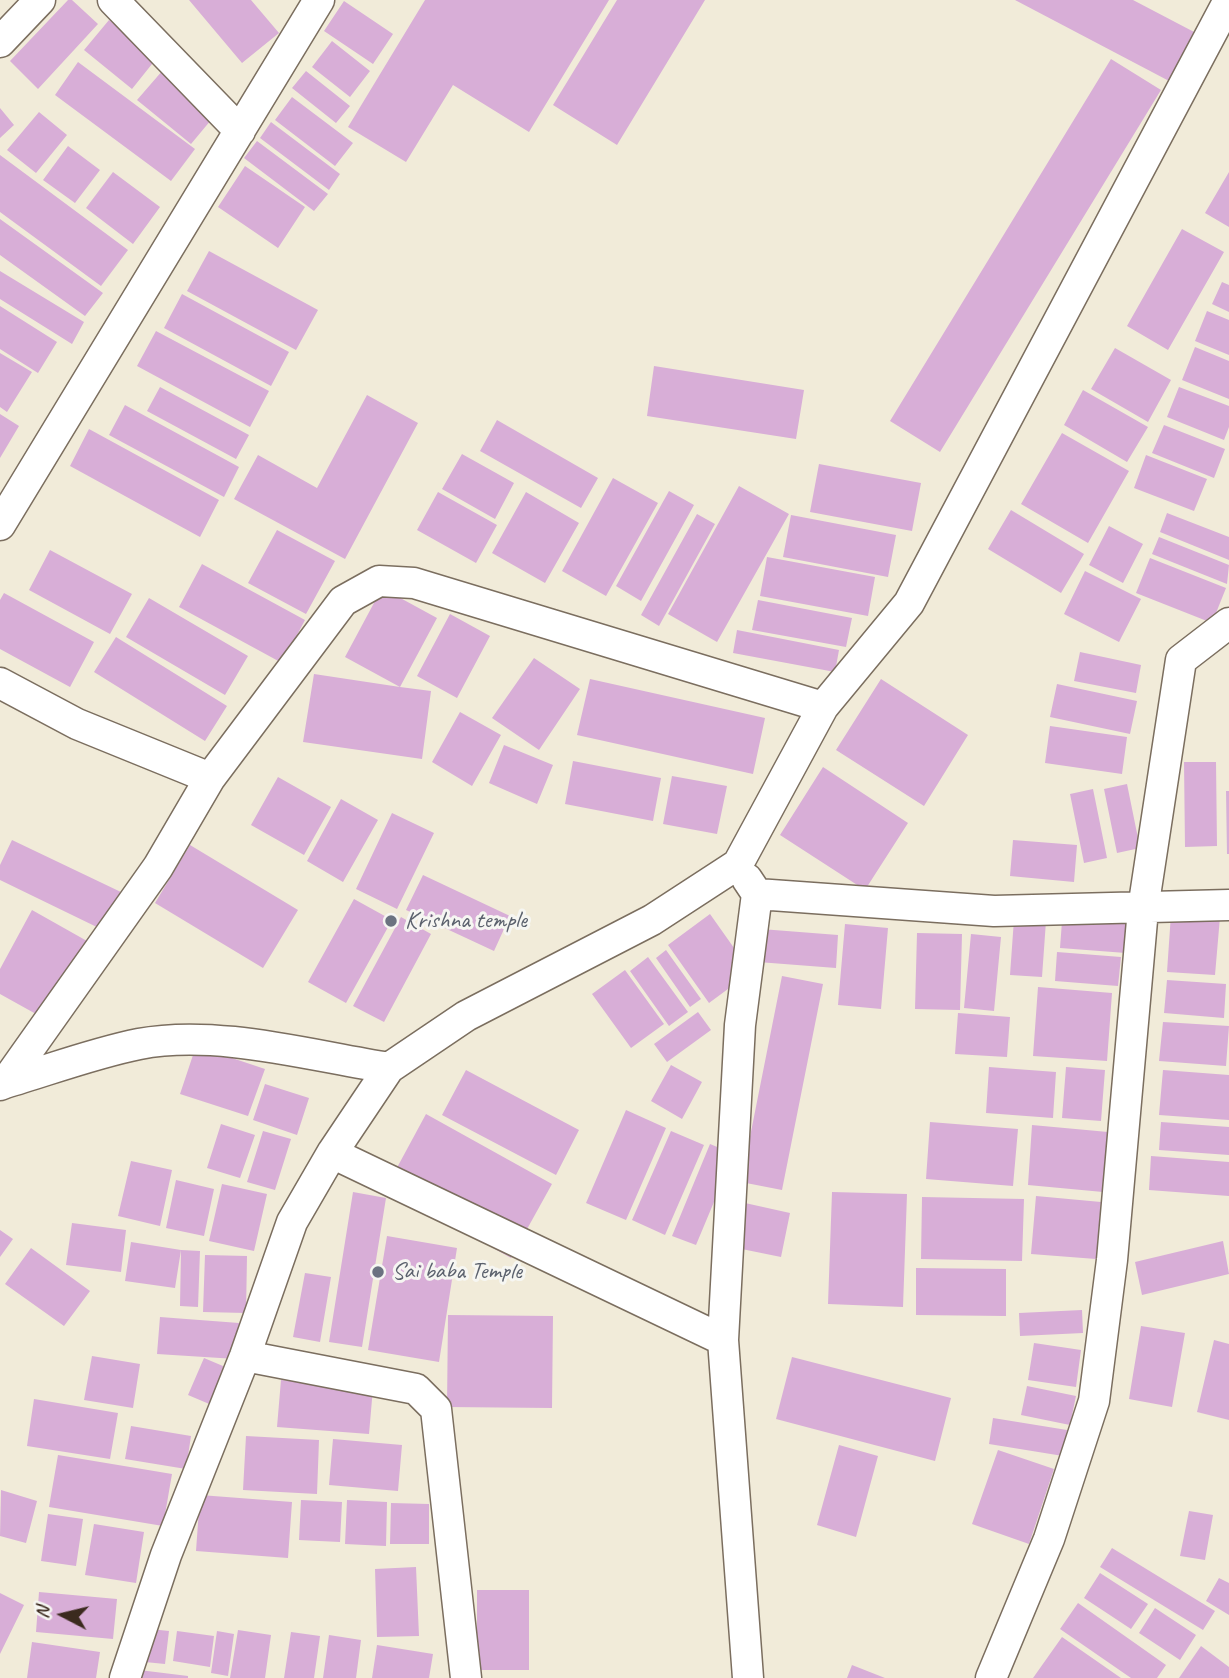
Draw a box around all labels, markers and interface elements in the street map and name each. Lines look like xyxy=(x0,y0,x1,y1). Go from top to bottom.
place label: Krishna temple xyxy=(405,907,527,935)
marker: Krishna temple xyxy=(383,913,399,929)
place label: Sai baba Temple xyxy=(392,1258,522,1286)
marker: Sai baba Temple xyxy=(370,1264,386,1280)
north arrow xyxy=(28,1580,98,1650)
text: N xyxy=(30,1605,55,1620)

